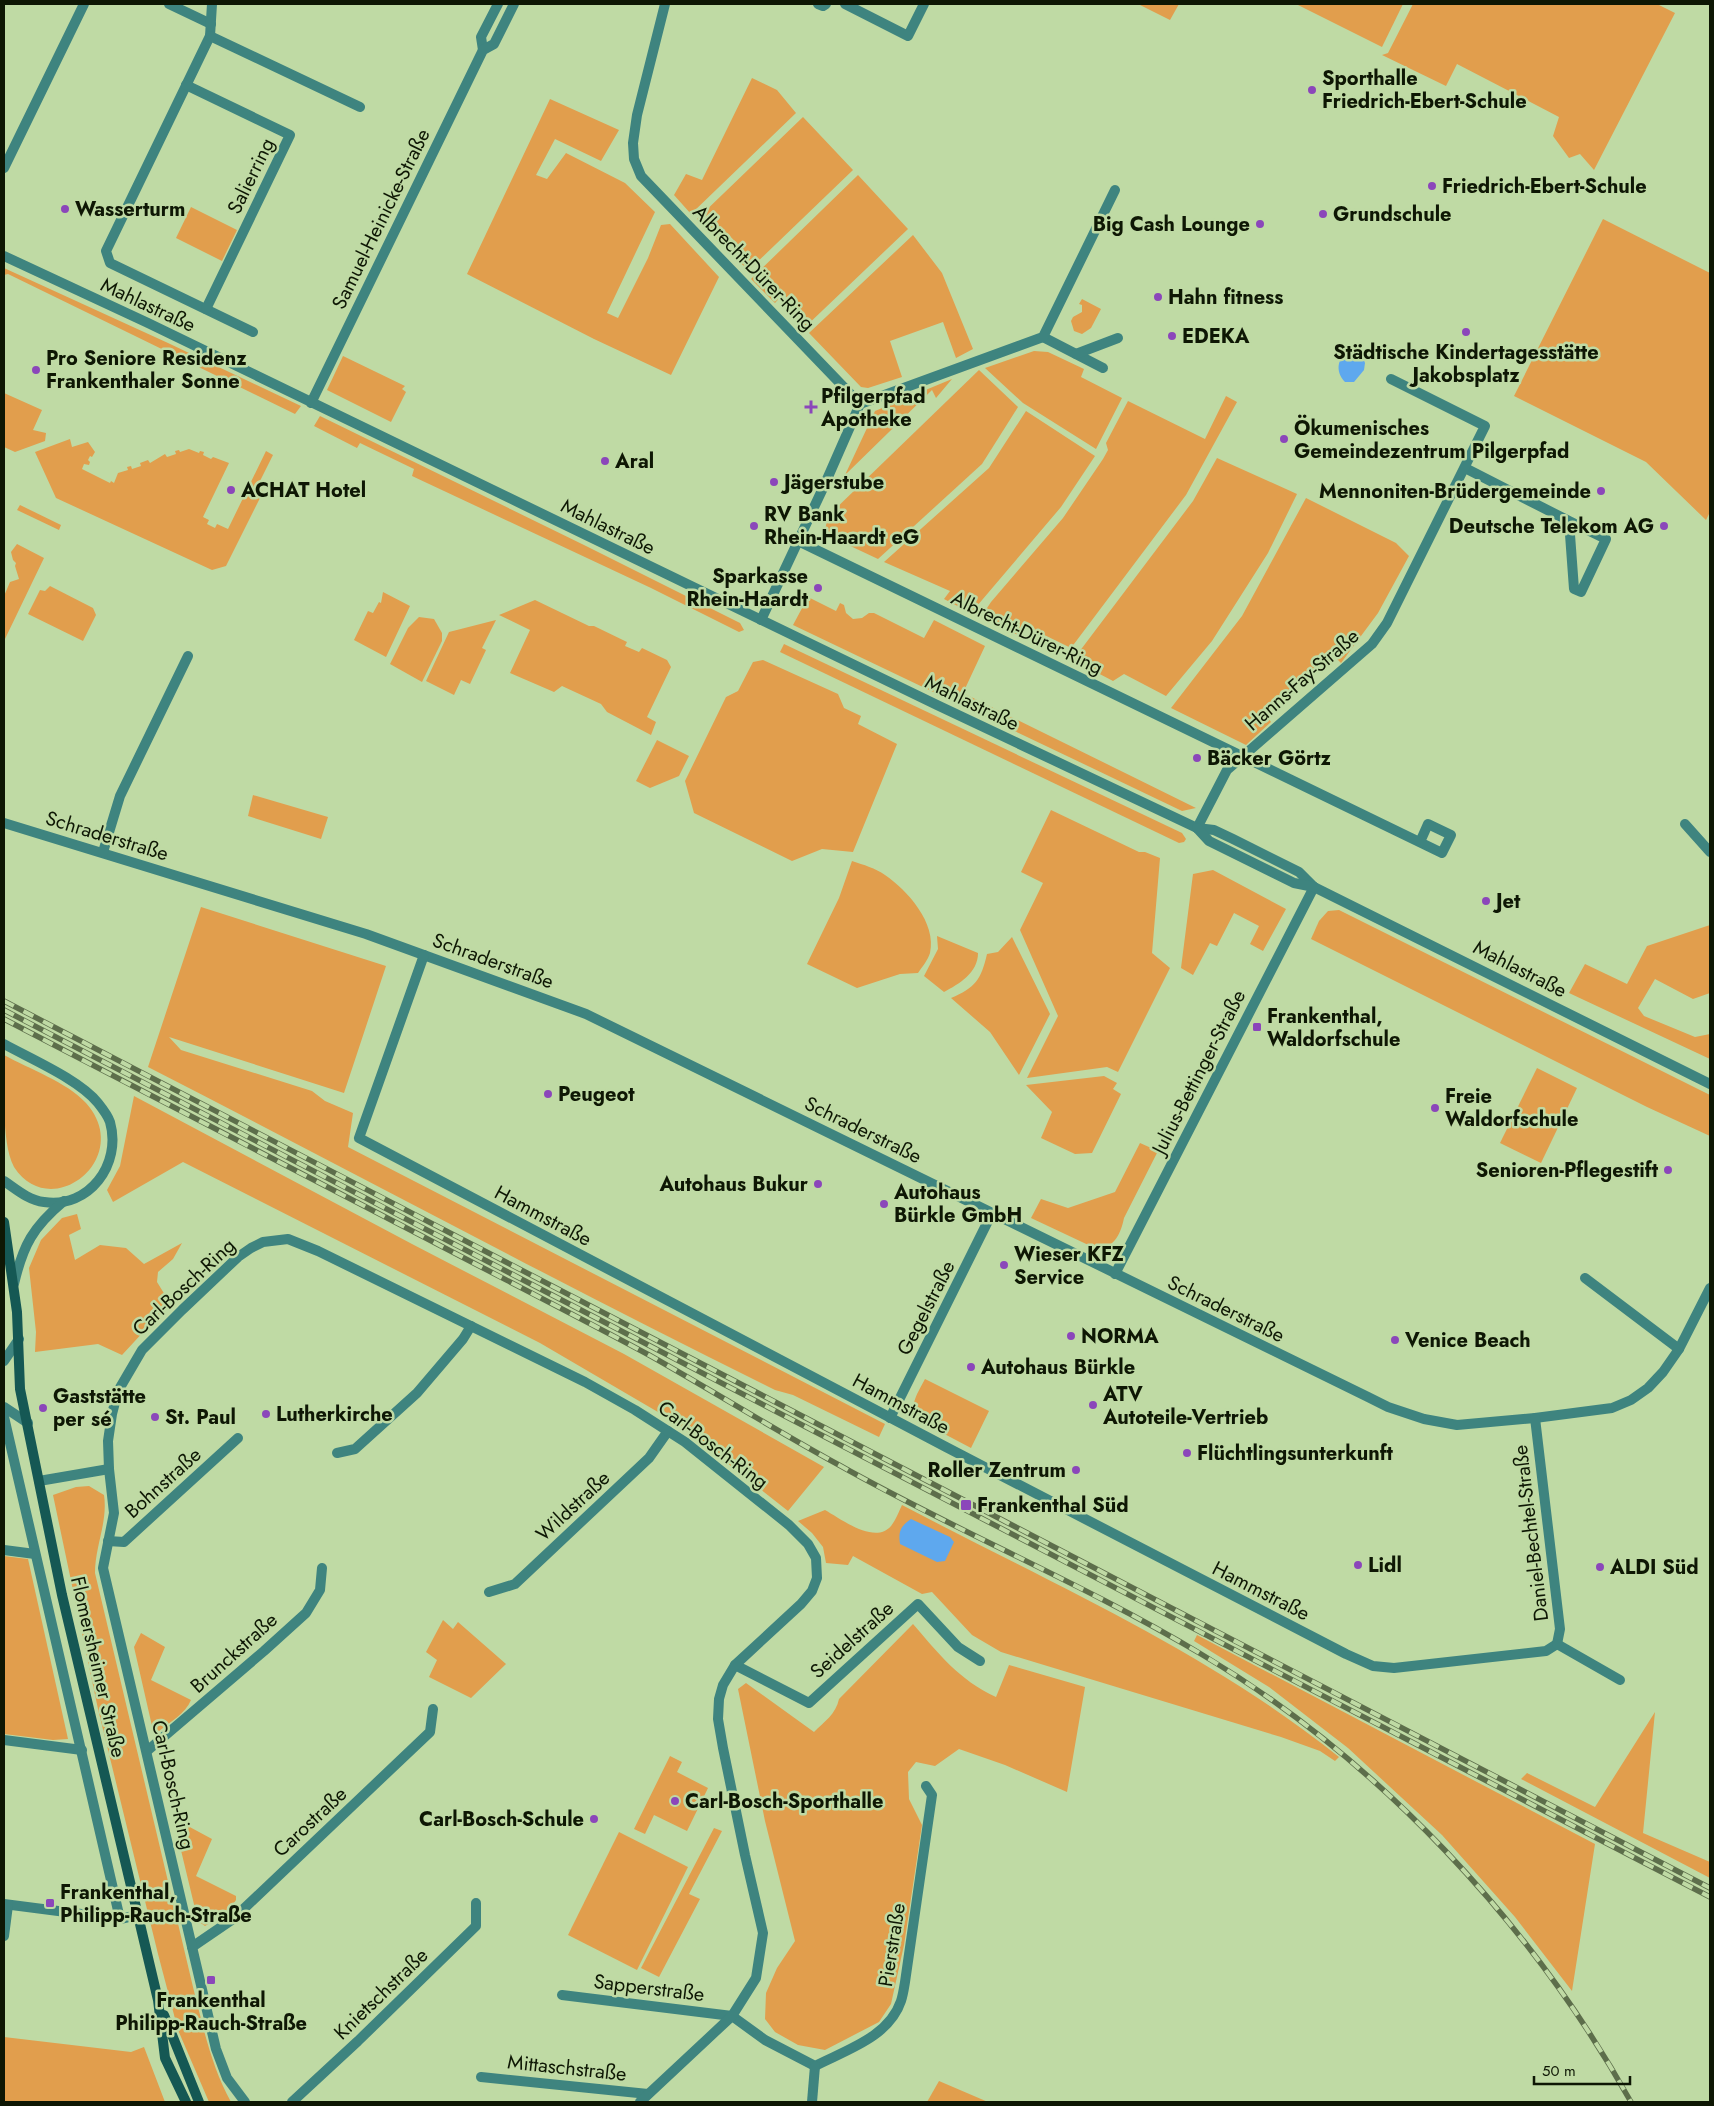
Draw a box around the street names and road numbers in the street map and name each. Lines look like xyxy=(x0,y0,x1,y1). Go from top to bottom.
street label: Samuel-Heinicke-Straße xyxy=(325,124,437,314)
street label: Salierring xyxy=(220,133,282,219)
street label: Albrecht-Dürer-Ring xyxy=(686,198,822,338)
street label: Mahlastraße xyxy=(96,270,200,340)
street label: Mahlastraße xyxy=(556,492,660,562)
street label: Albrecht-Dürer-Ring xyxy=(946,584,1108,682)
street label: Hanns-Fay-Straße xyxy=(1239,622,1365,738)
street label: Mahlastraße xyxy=(920,668,1024,738)
street label: Schraderstraße xyxy=(42,804,172,868)
street label: Schraderstraße xyxy=(428,926,558,996)
street label: Mahlastraße xyxy=(1468,933,1572,1005)
street label: Julius-Bettinger-Straße xyxy=(1144,985,1253,1162)
street label: Schraderstraße xyxy=(800,1089,926,1171)
street label: Hammstraße xyxy=(489,1178,597,1254)
street label: Carl-Bosch-Ring xyxy=(126,1231,242,1343)
street label: Gegelstraße xyxy=(890,1256,962,1360)
street label: Schraderstraße xyxy=(1163,1268,1289,1350)
street label: Hammstraße xyxy=(847,1366,955,1442)
street label: Carl-Bosch-Ring xyxy=(652,1394,774,1496)
street label: Bohnstraße xyxy=(118,1441,208,1525)
street label: Daniel-Bechtel-Straße xyxy=(1506,1443,1556,1623)
street label: Wildstraße xyxy=(529,1464,617,1548)
street label: Hammstraße xyxy=(1207,1554,1315,1628)
street label: Flomersheimer Straße xyxy=(63,1574,133,1760)
street label: Seidelstraße xyxy=(804,1595,900,1685)
street label: Brunckstraße xyxy=(184,1606,284,1700)
street label: Carl-Bosch-Ring xyxy=(144,1718,202,1852)
street label: Carostraße xyxy=(267,1780,353,1864)
street label: Pierstraße xyxy=(871,1901,913,1989)
street label: Knietschstraße xyxy=(327,1941,435,2047)
street label: Sapperstraße xyxy=(592,1967,706,2009)
street label: Mittaschstraße xyxy=(506,2047,628,2089)

